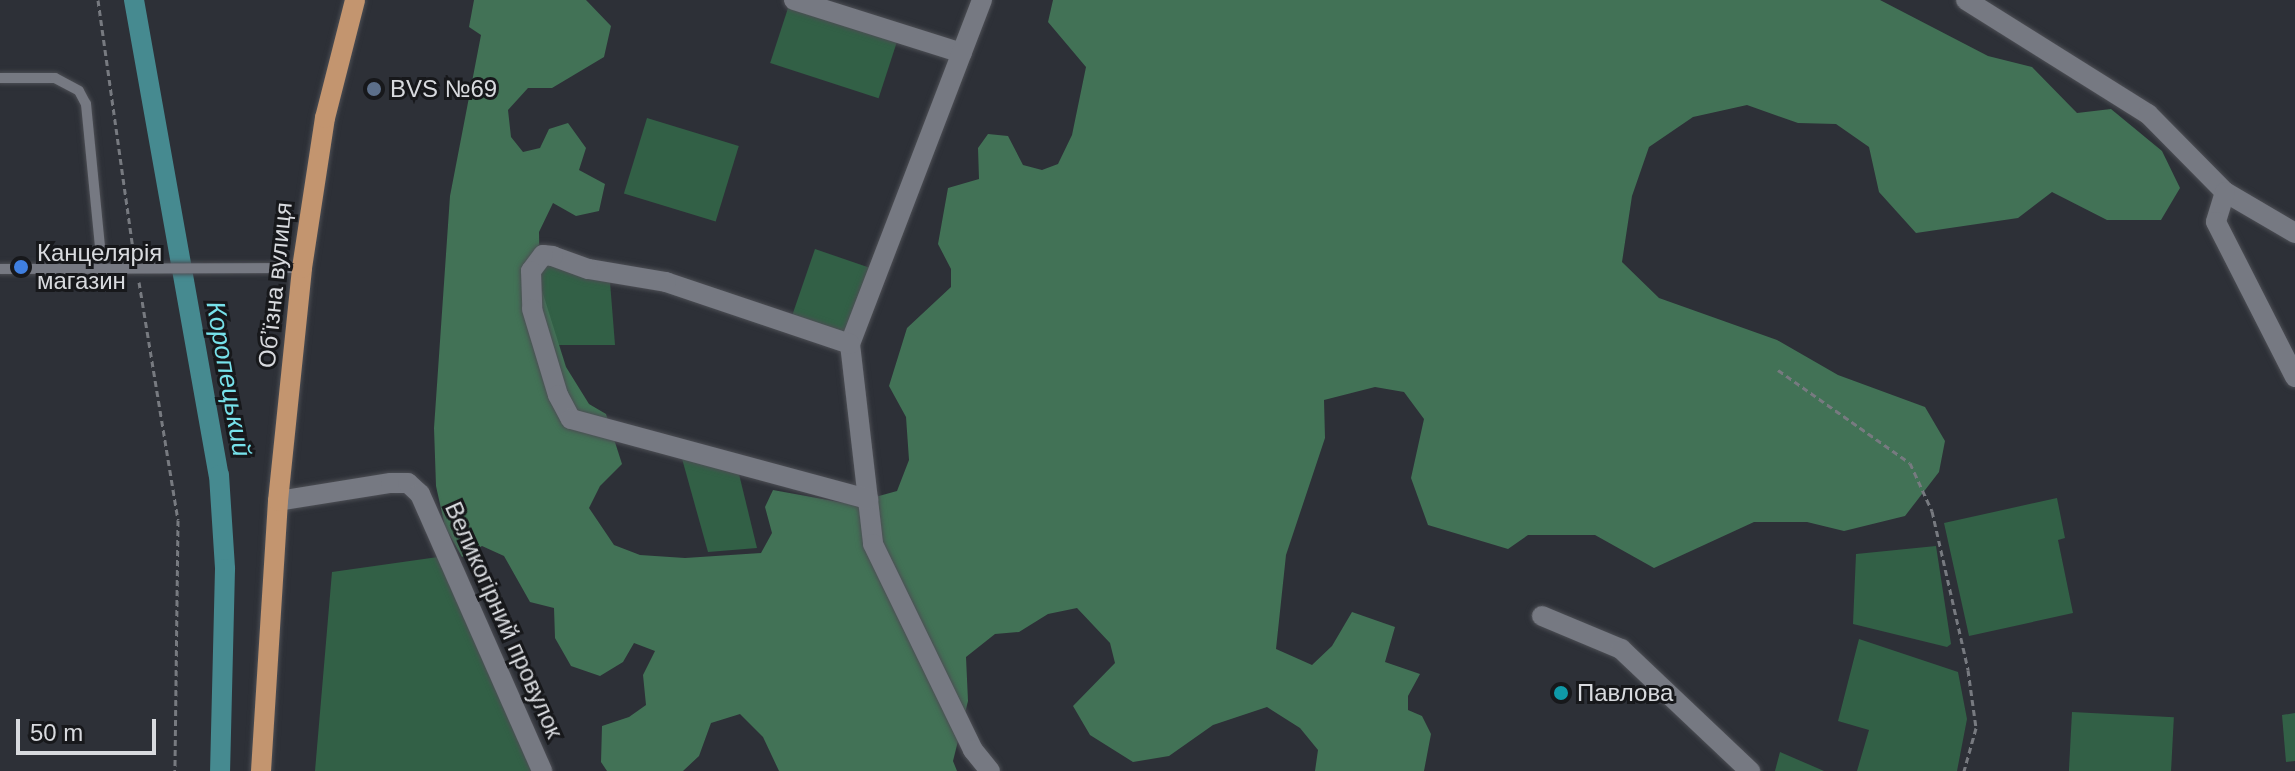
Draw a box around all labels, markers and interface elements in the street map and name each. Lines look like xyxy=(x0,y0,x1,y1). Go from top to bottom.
place label: BVS №69 xyxy=(390,75,497,103)
marker: BVS №69 xyxy=(365,80,383,98)
street label: Обʼїзна вулиця xyxy=(252,201,298,369)
place label: Канцелярія магазин xyxy=(37,239,162,295)
marker: Канцелярія магазин xyxy=(12,258,30,276)
water label: Коропецький xyxy=(199,299,257,459)
street label: Великогірний провулок xyxy=(439,497,569,743)
place label: Павлова xyxy=(1577,679,1673,707)
marker: Павлова xyxy=(1552,684,1570,702)
scale bar xyxy=(20,703,160,753)
text: 50 m xyxy=(30,719,83,746)

